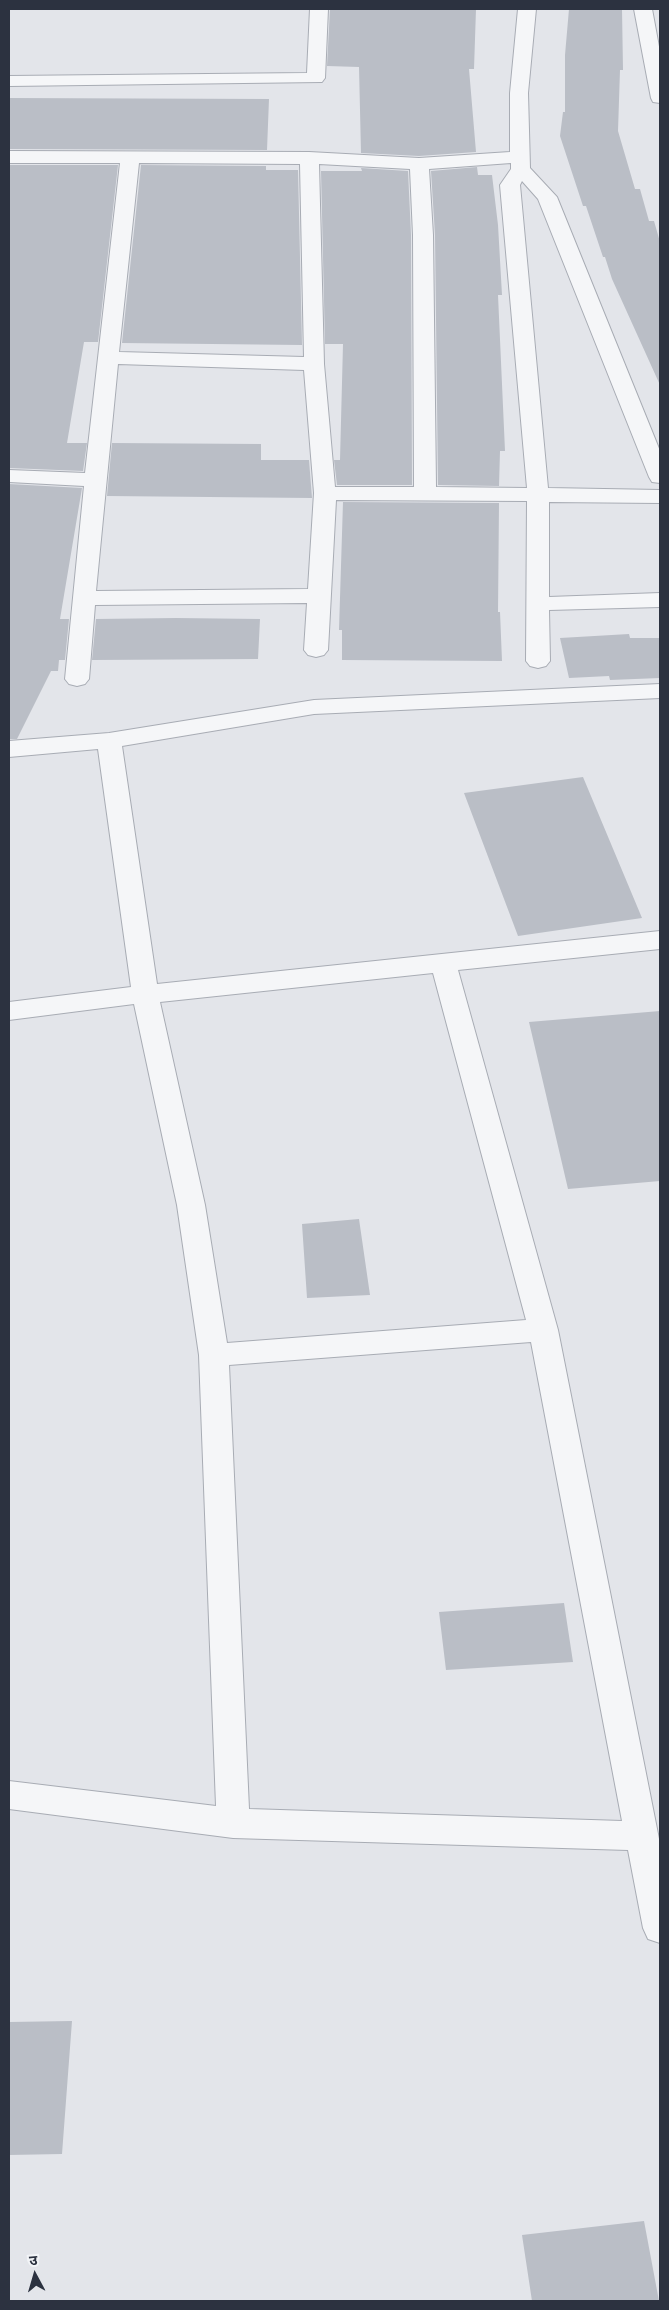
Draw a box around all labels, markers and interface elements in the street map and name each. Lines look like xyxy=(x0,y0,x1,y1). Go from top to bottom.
north arrow xyxy=(10,2250,60,2300)
text: उ xyxy=(28,2251,38,2269)

